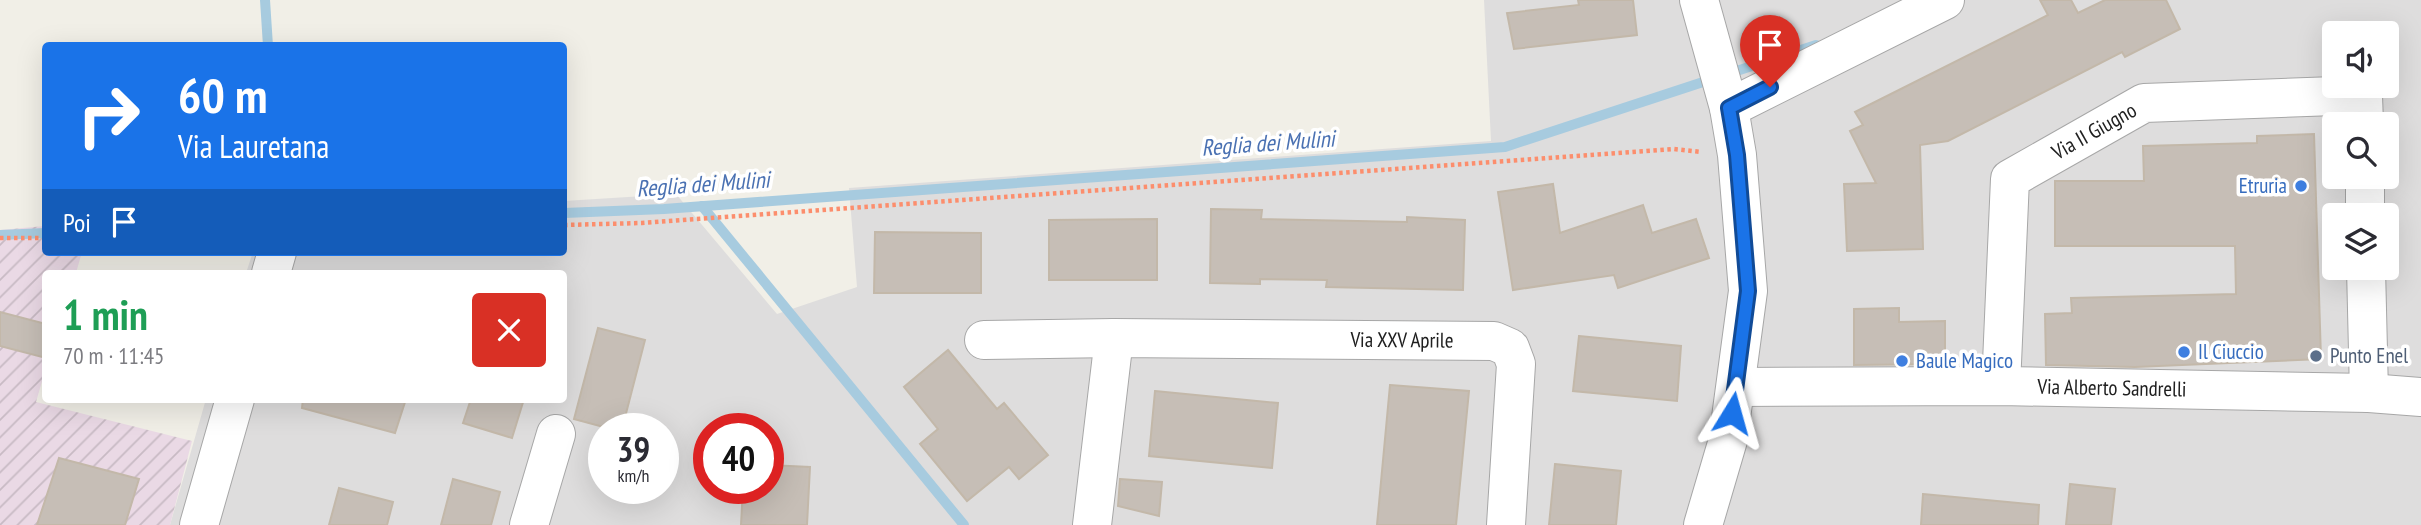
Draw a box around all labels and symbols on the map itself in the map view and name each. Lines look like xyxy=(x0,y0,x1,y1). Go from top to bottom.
pin xyxy=(1740,15,1800,87)
street label: Via II Giugno xyxy=(2046,96,2141,166)
water label: Reglia dei Mulini xyxy=(1201,123,1338,162)
water label: Reglia dei Mulini xyxy=(636,164,773,203)
place label: Etruria xyxy=(2239,172,2287,199)
marker: Etruria xyxy=(2293,178,2309,194)
street label: Via XXV Aprile xyxy=(1349,326,1454,354)
place label: Il Ciuccio xyxy=(2198,338,2264,365)
place label: Punto Enel xyxy=(2330,342,2408,369)
marker: Il Ciuccio xyxy=(2176,344,2192,360)
place label: Baule Magico xyxy=(1916,347,2013,374)
marker: Punto Enel xyxy=(2308,348,2324,364)
marker: Baule Magico xyxy=(1894,353,1910,369)
street label: Via Alberto Sandrelli xyxy=(2036,373,2187,403)
position arrow xyxy=(1695,376,1769,450)
speed limit sign: 40 xyxy=(693,413,784,504)

